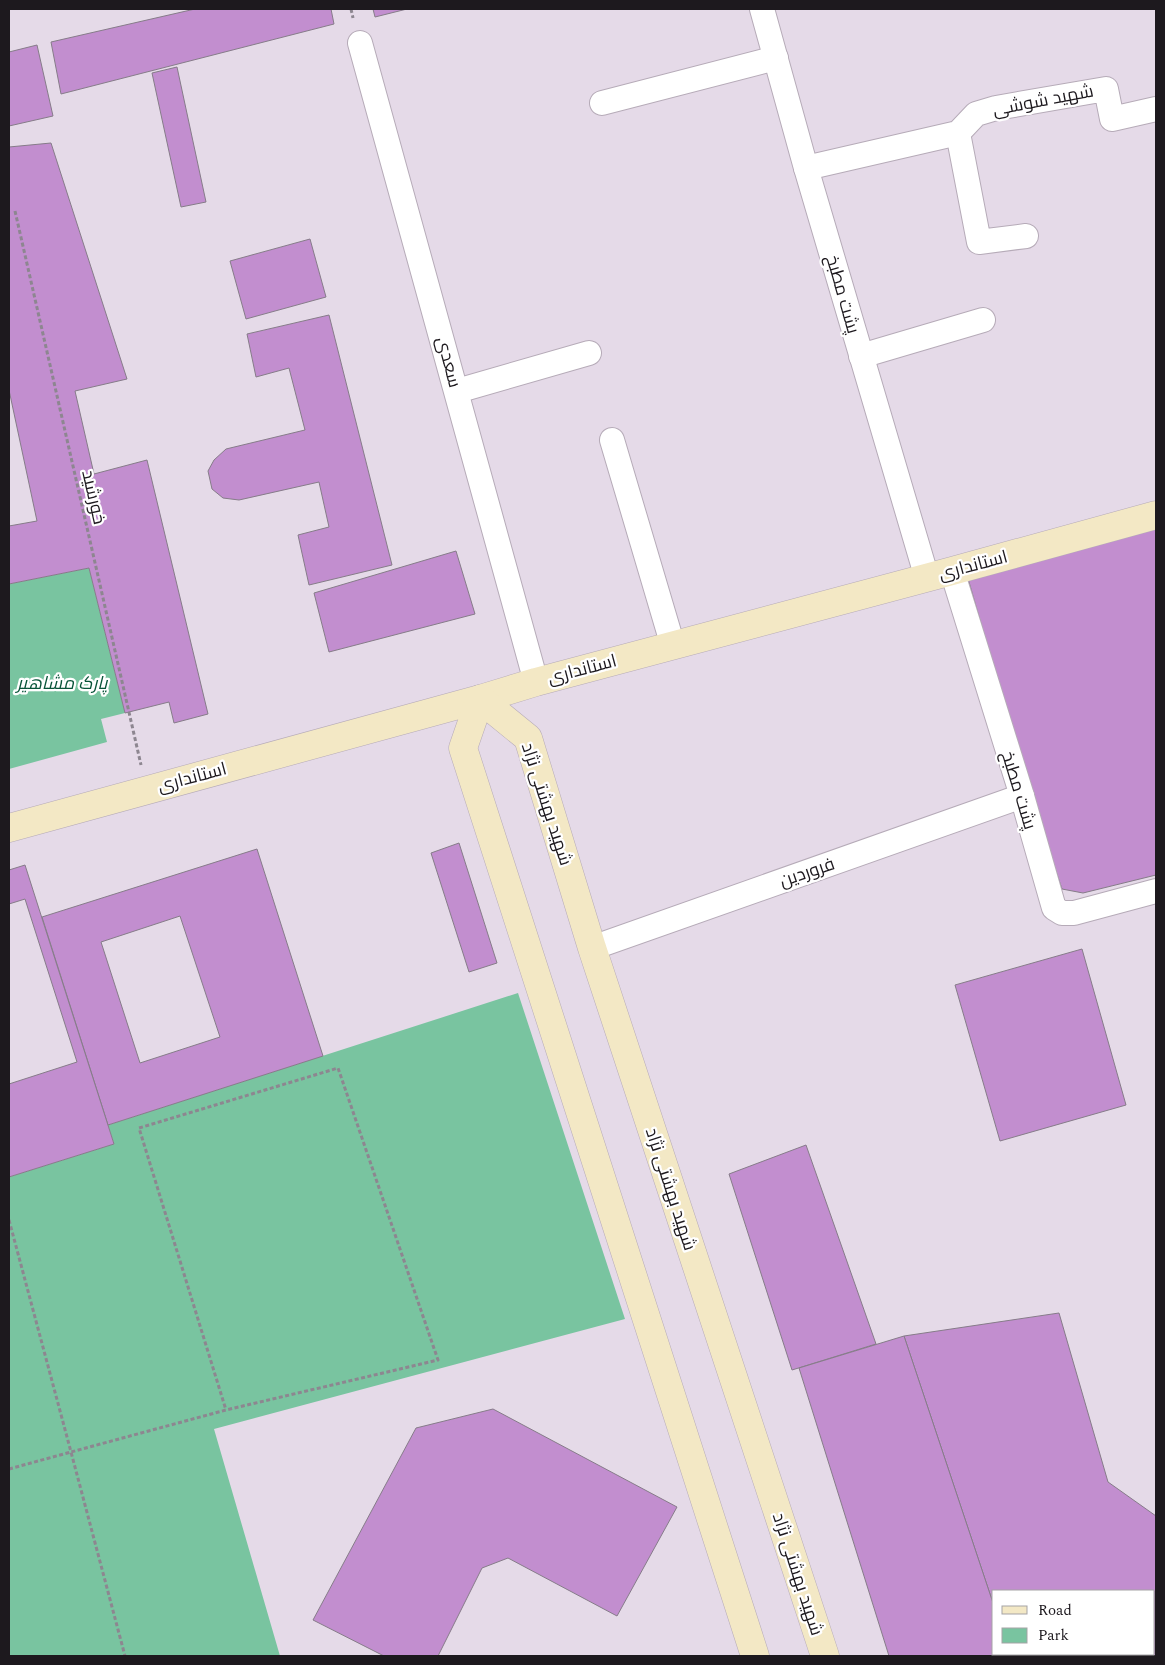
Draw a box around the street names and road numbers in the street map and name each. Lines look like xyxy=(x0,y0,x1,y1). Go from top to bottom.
street label: شهید شوشی xyxy=(990,77,1096,124)
street label: پشت مطبخ xyxy=(818,251,867,337)
street label: سعدی xyxy=(429,333,468,391)
street label: خورشید xyxy=(74,467,113,527)
street label: استانداری xyxy=(936,543,1011,588)
street label: استانداری xyxy=(545,647,620,692)
street label: شهید بهشتی نژاد xyxy=(514,739,579,869)
street label: پشت مطبخ xyxy=(994,747,1043,833)
street label: استانداری xyxy=(155,755,230,800)
street label: فروردین xyxy=(776,850,838,895)
street label: شهید بهشتی نژاد xyxy=(638,1124,703,1254)
street label: شهید بهشتی نژاد xyxy=(765,1509,830,1639)

